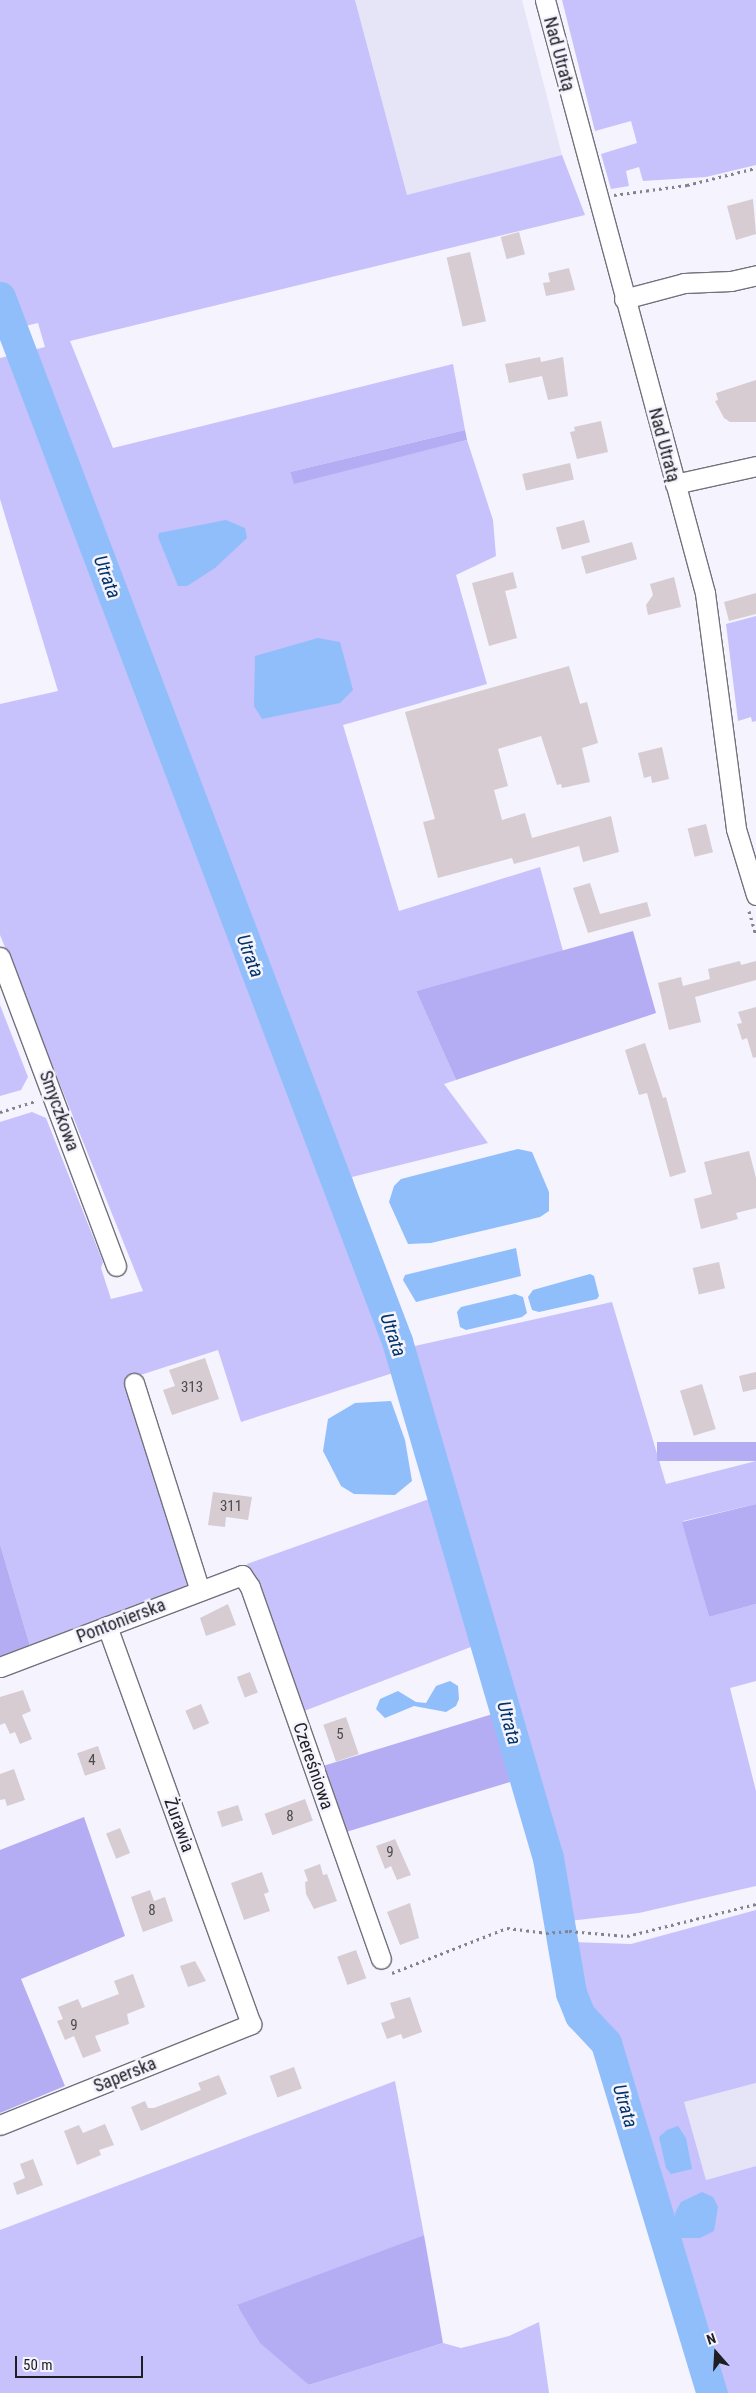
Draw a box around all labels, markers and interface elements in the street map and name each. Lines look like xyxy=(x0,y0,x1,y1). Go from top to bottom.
street label: Nad Utratą xyxy=(539,15,579,93)
street label: Nad Utratą xyxy=(644,406,684,484)
water label: Utrata xyxy=(88,552,126,602)
water label: Utrata xyxy=(231,931,269,981)
street label: Smyczkowa xyxy=(34,1068,84,1154)
water label: Utrata xyxy=(375,1310,411,1360)
house number: 313 xyxy=(181,1379,203,1397)
house number: 311 xyxy=(220,1498,242,1516)
street label: Pontonierska xyxy=(73,1594,169,1648)
water label: Utrata xyxy=(492,1699,526,1747)
street label: Czereśniowa xyxy=(288,1720,338,1812)
house number: 5 xyxy=(336,1726,344,1744)
house number: 4 xyxy=(88,1752,96,1770)
street label: Żurawia xyxy=(159,1795,199,1855)
house number: 8 xyxy=(286,1808,294,1826)
house number: 9 xyxy=(386,1844,394,1862)
house number: 8 xyxy=(148,1902,156,1920)
house number: 9 xyxy=(70,2017,78,2035)
street label: Saperska xyxy=(90,2053,160,2097)
water label: Utrata xyxy=(608,2082,642,2130)
north arrow xyxy=(691,2328,741,2378)
text: N xyxy=(704,2330,718,2348)
scale bar xyxy=(18,2346,145,2378)
text: 50 m xyxy=(23,2356,53,2374)

